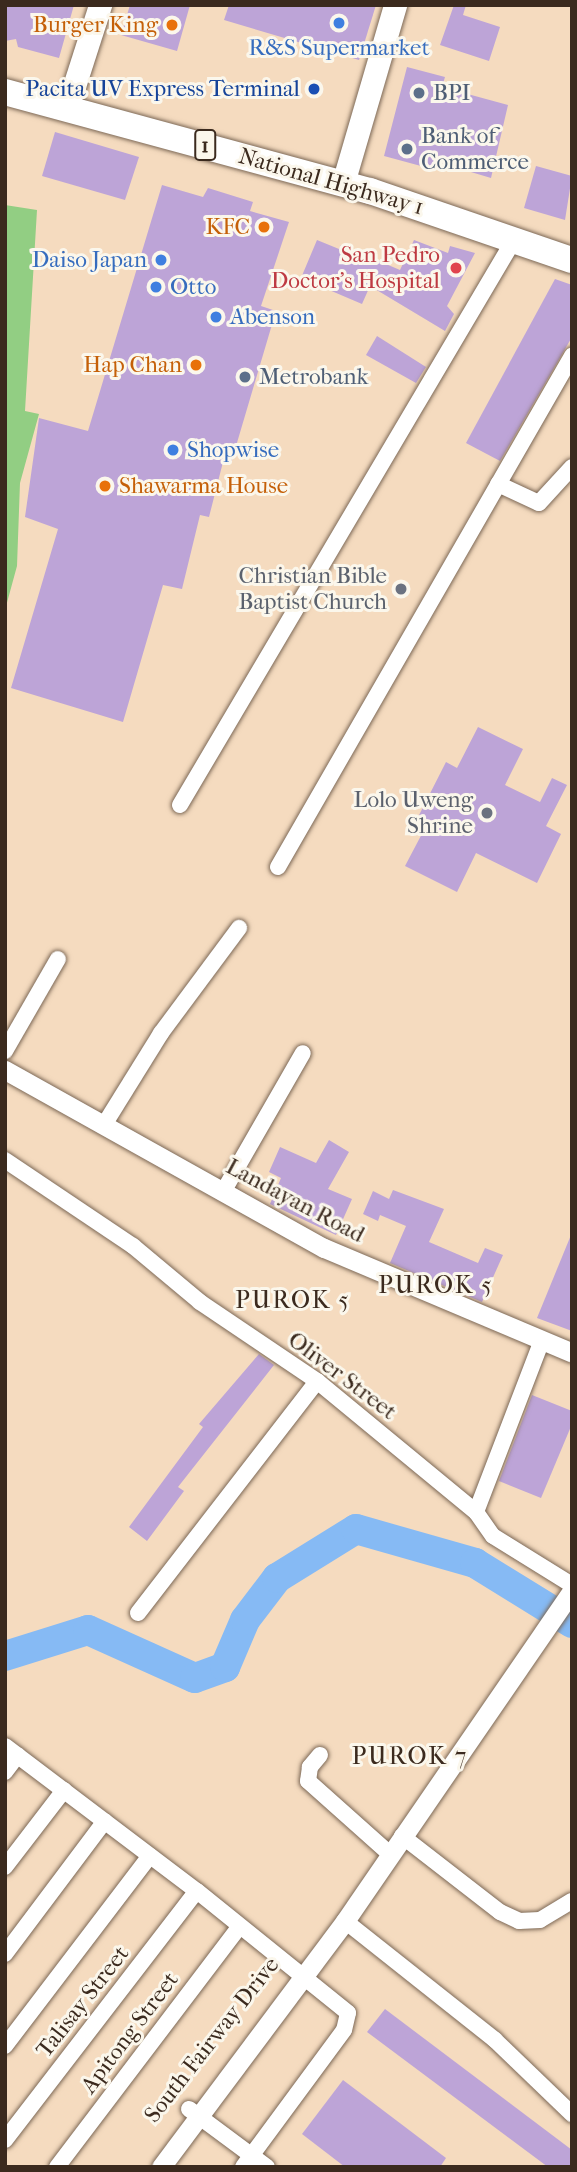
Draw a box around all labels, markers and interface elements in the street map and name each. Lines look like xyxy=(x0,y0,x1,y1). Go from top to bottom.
place label: Burger King xyxy=(33,11,158,39)
marker: R&S Supermarket xyxy=(331,15,347,31)
marker: Burger King xyxy=(164,17,180,33)
place label: R&S Supermarket xyxy=(248,34,430,62)
place label: Pacita UV Express Terminal xyxy=(25,75,300,103)
place label: BPI xyxy=(433,79,471,107)
marker: Pacita UV Express Terminal xyxy=(306,81,322,97)
marker: BPI xyxy=(411,85,427,101)
place label: Bank of Commerce xyxy=(421,122,529,176)
road number: 1 xyxy=(193,128,217,162)
marker: Bank of Commerce xyxy=(399,141,415,157)
street label: National Highway 1 xyxy=(235,142,427,222)
place label: KFC xyxy=(205,213,250,241)
marker: KFC xyxy=(256,219,272,235)
place label: San Pedro Doctor's Hospital xyxy=(271,241,440,295)
place label: Daiso Japan xyxy=(32,246,147,274)
marker: Daiso Japan xyxy=(153,252,169,268)
marker: San Pedro Doctor's Hospital xyxy=(446,258,466,278)
place label: Otto xyxy=(170,273,216,301)
marker: Otto xyxy=(148,279,164,295)
place label: Abenson xyxy=(230,303,315,331)
marker: Abenson xyxy=(208,309,224,325)
place label: Hap Chan xyxy=(83,351,182,379)
marker: Hap Chan xyxy=(188,357,204,373)
place label: Metrobank xyxy=(259,363,368,391)
marker: Metrobank xyxy=(237,369,253,385)
place label: Shopwise xyxy=(187,436,279,464)
marker: Shopwise xyxy=(165,442,181,458)
place label: Shawarma House xyxy=(119,472,288,500)
marker: Shawarma House xyxy=(97,478,113,494)
place label: Christian Bible Baptist Church xyxy=(239,562,387,616)
marker: Christian Bible Baptist Church xyxy=(393,581,409,597)
place label: Lolo Uweng Shrine xyxy=(353,786,473,840)
marker: Lolo Uweng Shrine xyxy=(479,805,495,821)
street label: Landayan Road xyxy=(221,1153,369,1249)
district label: PUROK 5 xyxy=(379,1272,493,1300)
district label: PUROK 5 xyxy=(236,1287,350,1315)
street label: Oliver Street xyxy=(282,1326,402,1426)
district label: PUROK 7 xyxy=(353,1743,467,1771)
street label: Talisay Street xyxy=(31,1941,135,2063)
street label: South Fairway Drive xyxy=(139,1952,285,2128)
street label: Apitong Street xyxy=(75,1967,185,2099)

